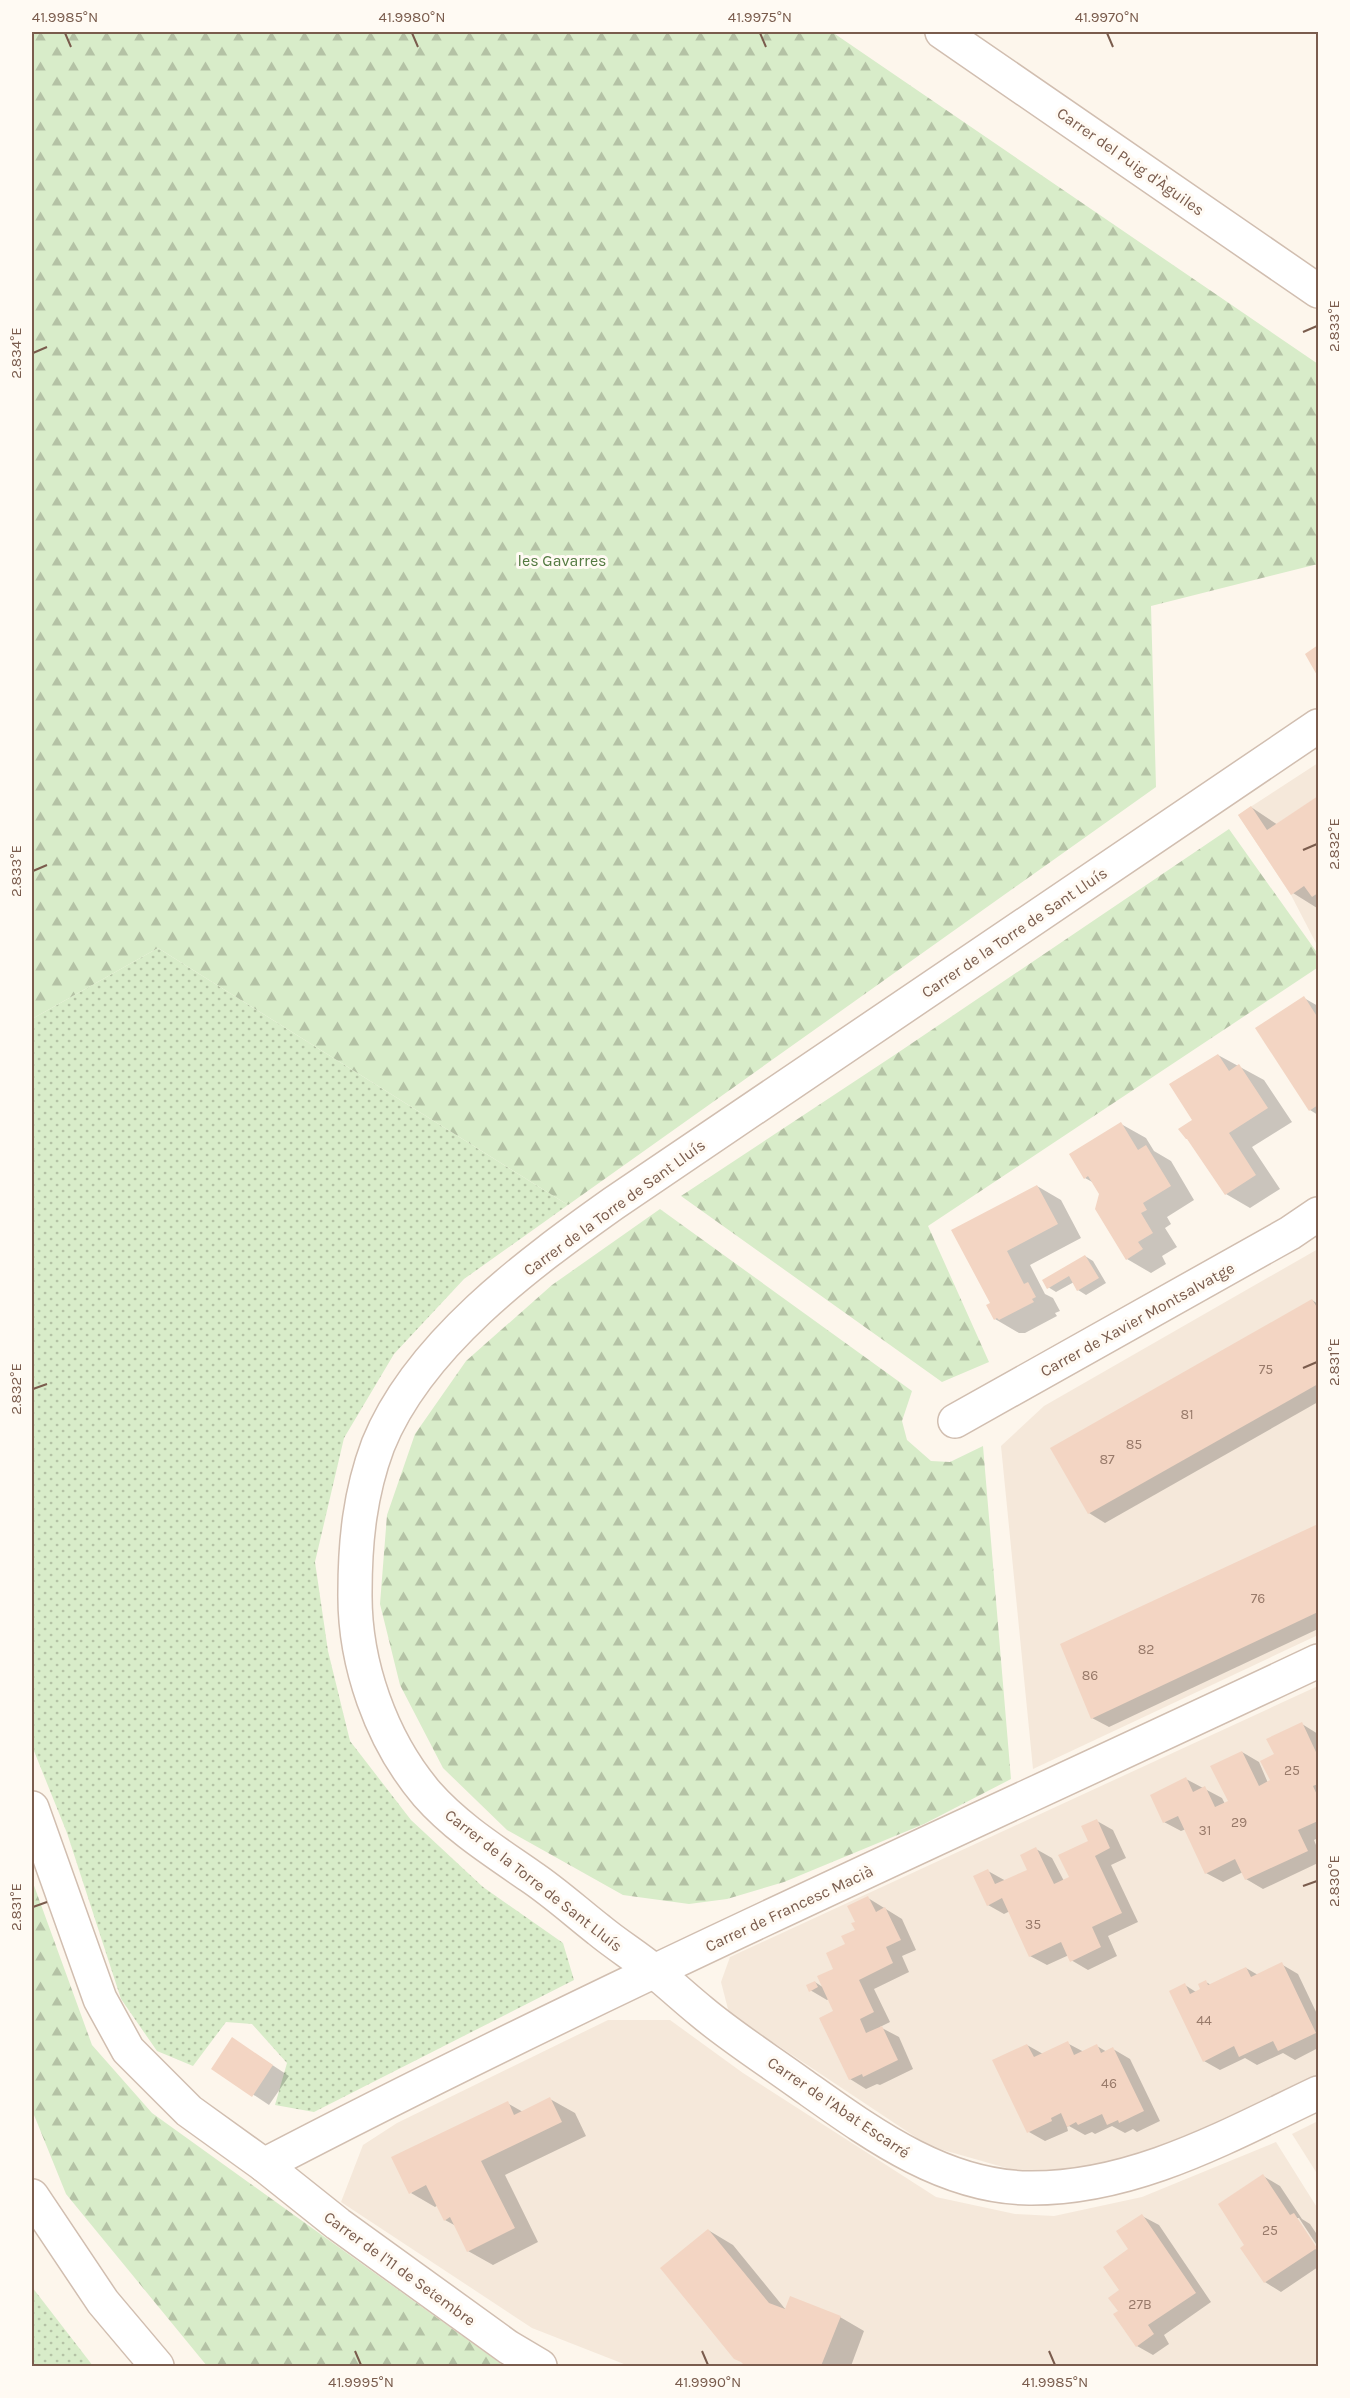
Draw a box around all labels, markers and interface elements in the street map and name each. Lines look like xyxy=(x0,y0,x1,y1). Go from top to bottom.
text: 41.9985°N xyxy=(32,8,98,26)
text: 41.9980°N xyxy=(379,8,445,26)
text: 41.9975°N xyxy=(728,8,792,26)
text: 41.9970°N xyxy=(1075,8,1139,26)
street label: Carrer del Puig d'Àguiles xyxy=(1053,103,1208,220)
text: 2.833°E xyxy=(1325,300,1343,352)
text: 2.834°E xyxy=(7,327,25,379)
park label: les Gavarres xyxy=(517,551,607,570)
text: 2.832°E xyxy=(1325,818,1343,870)
text: 2.833°E xyxy=(7,845,25,897)
street label: Carrer de la Torre de Sant Lluís xyxy=(918,863,1111,1002)
street label: Carrer de la Torre de Sant Lluís xyxy=(520,1135,709,1280)
street label: Carrer de Xavier Montsalvatge xyxy=(1037,1258,1238,1381)
text: 2.831°E xyxy=(1325,1338,1343,1386)
house number: 75 xyxy=(1259,1361,1273,1378)
text: 2.832°E xyxy=(7,1363,25,1415)
house number: 81 xyxy=(1180,1406,1194,1423)
house number: 85 xyxy=(1126,1436,1142,1453)
house number: 87 xyxy=(1099,1451,1115,1468)
house number: 76 xyxy=(1251,1590,1265,1607)
house number: 82 xyxy=(1138,1641,1154,1658)
house number: 86 xyxy=(1082,1667,1098,1684)
house number: 25 xyxy=(1284,1762,1300,1779)
street label: Carrer de la Torre de Sant Lluís xyxy=(441,1805,626,1956)
house number: 29 xyxy=(1231,1814,1247,1831)
house number: 31 xyxy=(1199,1822,1211,1839)
text: 2.830°E xyxy=(1325,1855,1343,1907)
street label: Carrer de Francesc Macià xyxy=(702,1861,876,1956)
text: 2.831°E xyxy=(7,1883,25,1931)
house number: 35 xyxy=(1025,1916,1041,1933)
house number: 44 xyxy=(1196,2012,1212,2029)
street label: Carrer de l'Abat Escarré xyxy=(764,2053,914,2162)
house number: 46 xyxy=(1101,2075,1117,2092)
street label: Carrer de l'11 de Setembre xyxy=(320,2207,479,2330)
house number: 25 xyxy=(1262,2222,1278,2239)
house number: 27B xyxy=(1128,2296,1152,2313)
text: 41.9995°N xyxy=(328,2373,394,2391)
text: 41.9990°N xyxy=(675,2373,741,2391)
text: 41.9985°N xyxy=(1022,2373,1088,2391)

